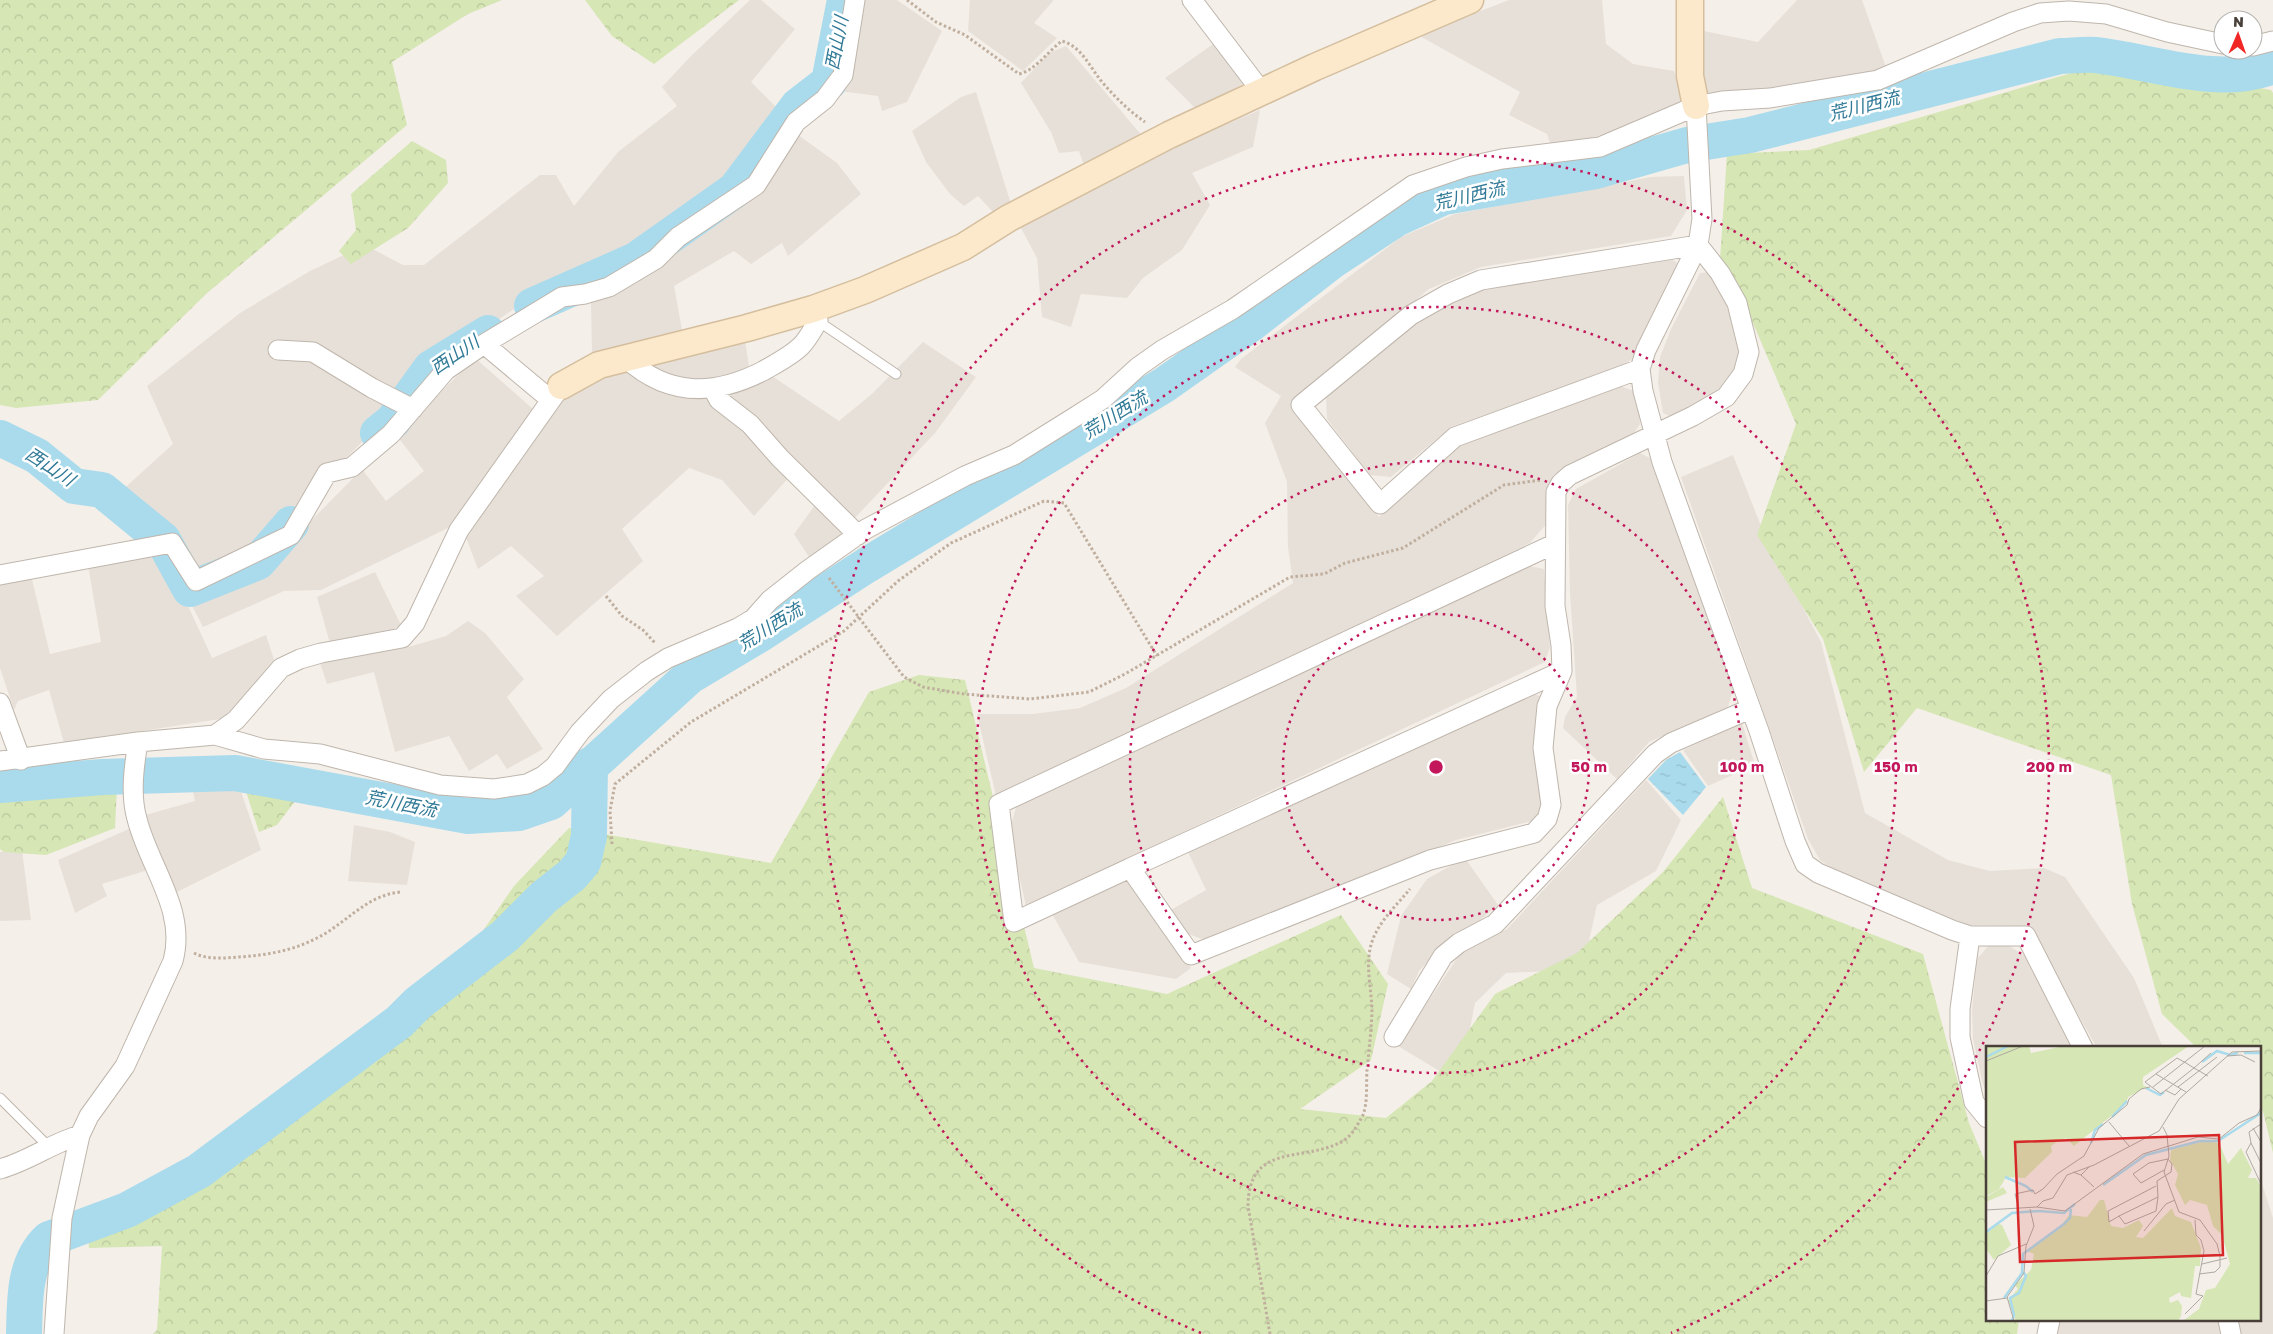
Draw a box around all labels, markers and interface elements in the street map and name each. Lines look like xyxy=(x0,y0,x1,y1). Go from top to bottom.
north arrow xyxy=(2213,10,2263,60)
water label: 西山川 xyxy=(820,12,852,71)
text: N xyxy=(2233,13,2244,30)
water label: 荒川西流 xyxy=(1826,85,1904,124)
water label: 荒川西流 xyxy=(1431,176,1509,214)
water label: 西山川 xyxy=(426,329,485,378)
water label: 荒川西流 xyxy=(1078,384,1153,443)
water label: 西山川 xyxy=(22,442,81,491)
water label: 荒川西流 xyxy=(733,596,808,655)
text: 50 m xyxy=(1571,757,1607,775)
text: 100 m xyxy=(1720,757,1764,775)
text: 150 m xyxy=(1874,757,1918,775)
text: 200 m xyxy=(2026,757,2072,775)
centre of rings xyxy=(1427,758,1445,776)
water label: 荒川西流 xyxy=(364,785,442,821)
inset map xyxy=(1986,1046,2260,1322)

